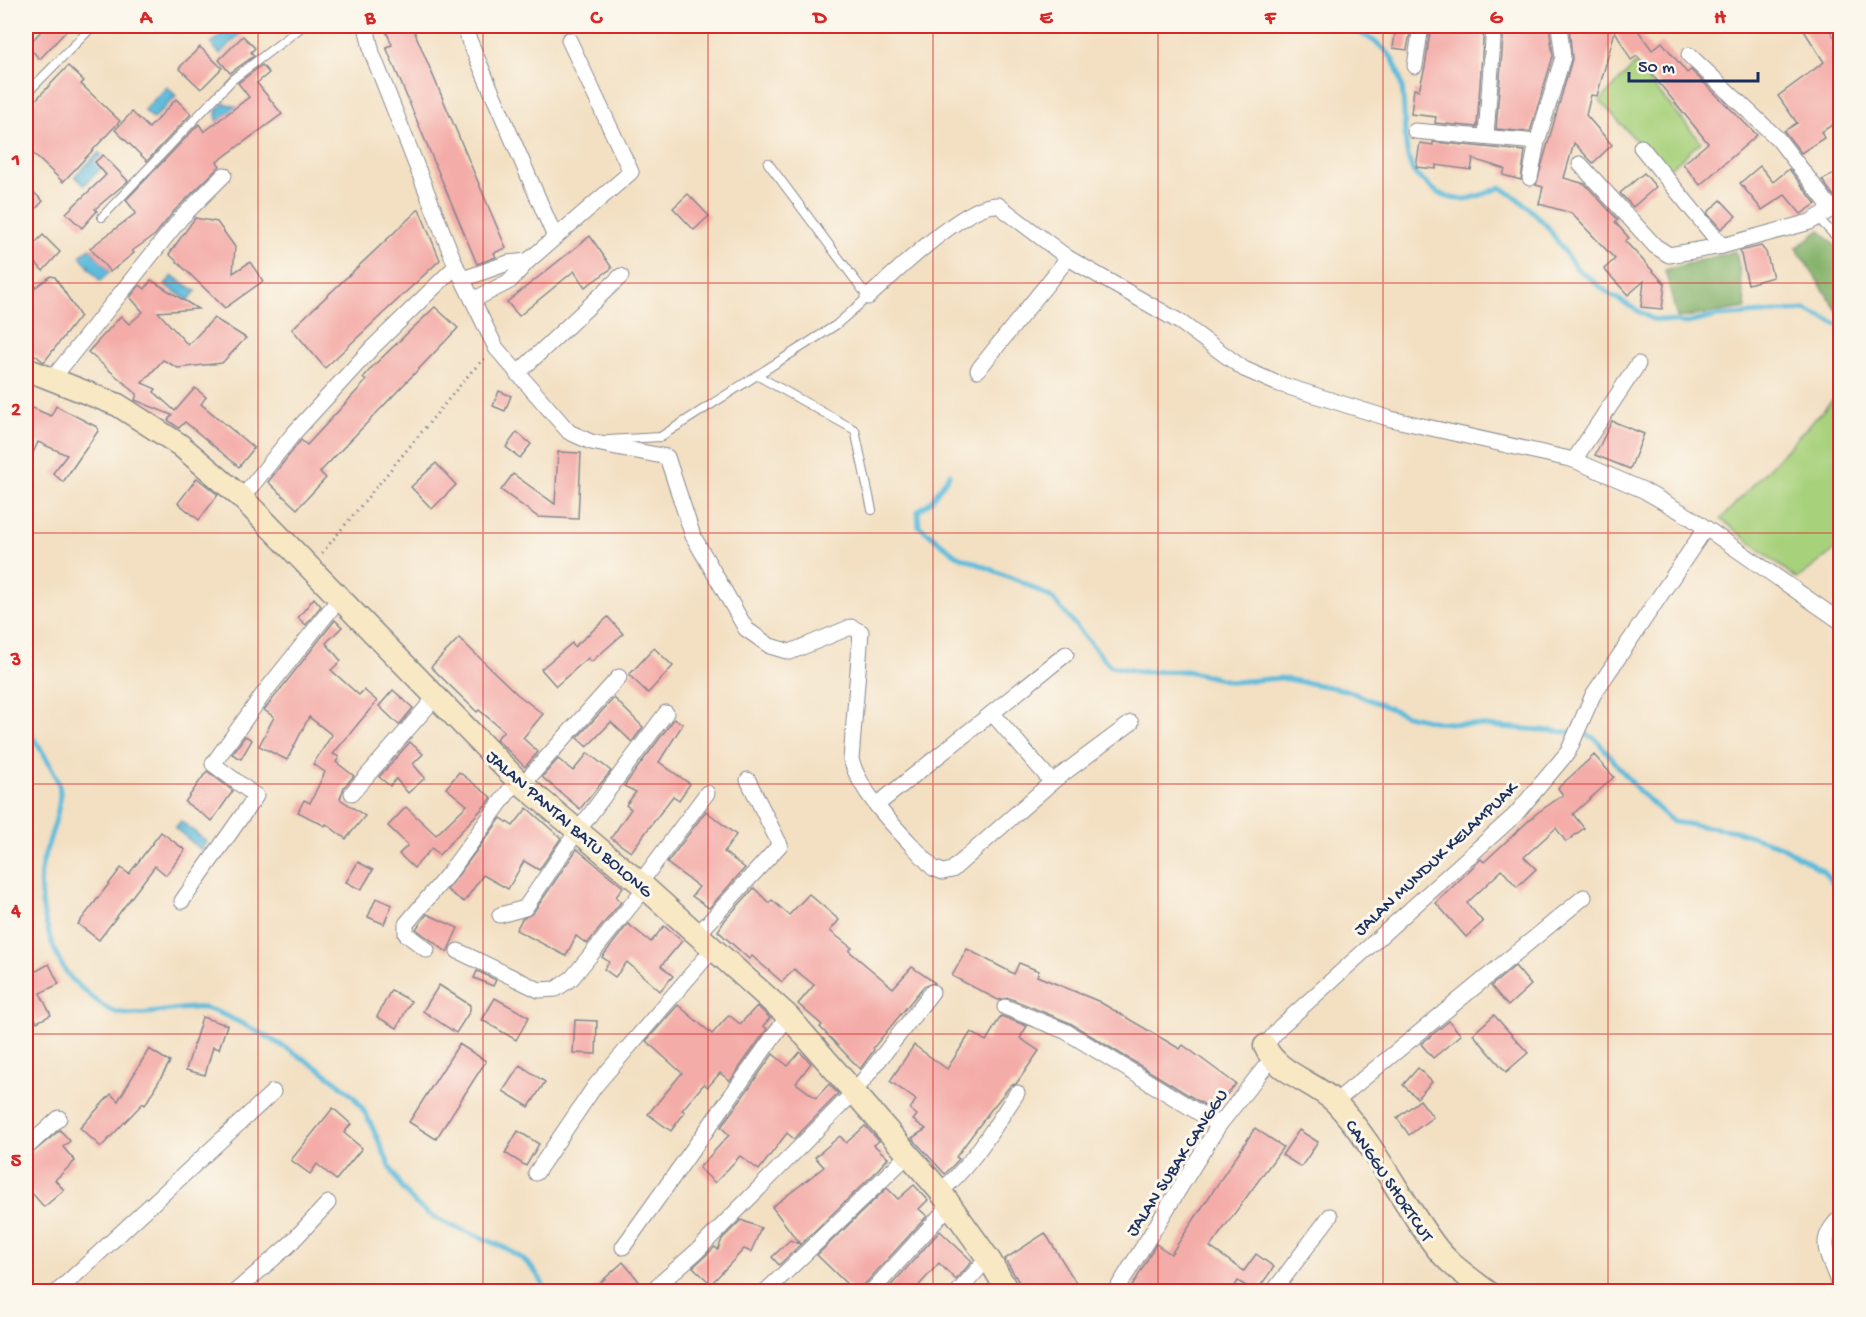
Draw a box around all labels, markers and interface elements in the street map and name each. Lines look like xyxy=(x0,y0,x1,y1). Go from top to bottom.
text: A xyxy=(139,8,154,31)
text: B xyxy=(364,8,376,31)
text: C xyxy=(590,8,604,31)
text: D xyxy=(811,8,827,31)
text: E xyxy=(1040,8,1054,31)
text: F xyxy=(1264,8,1277,31)
text: G xyxy=(1490,8,1504,31)
text: H xyxy=(1714,8,1726,31)
scale bar xyxy=(1629,45,1758,83)
text: 50 m xyxy=(1638,58,1675,79)
text: 1 xyxy=(11,150,20,173)
text: 2 xyxy=(11,400,21,423)
text: 3 xyxy=(10,650,21,673)
street label: JALAN PANTAI BATU BOLONG xyxy=(481,747,656,903)
street label: JALAN MUNDUK KELAMPUAK xyxy=(1351,777,1524,941)
text: 4 xyxy=(10,901,21,924)
street label: JALAN SUBAK CANGGU xyxy=(1123,1086,1234,1241)
street label: CANGGU SHORTCUT xyxy=(1339,1117,1437,1247)
text: 5 xyxy=(11,1151,22,1174)

